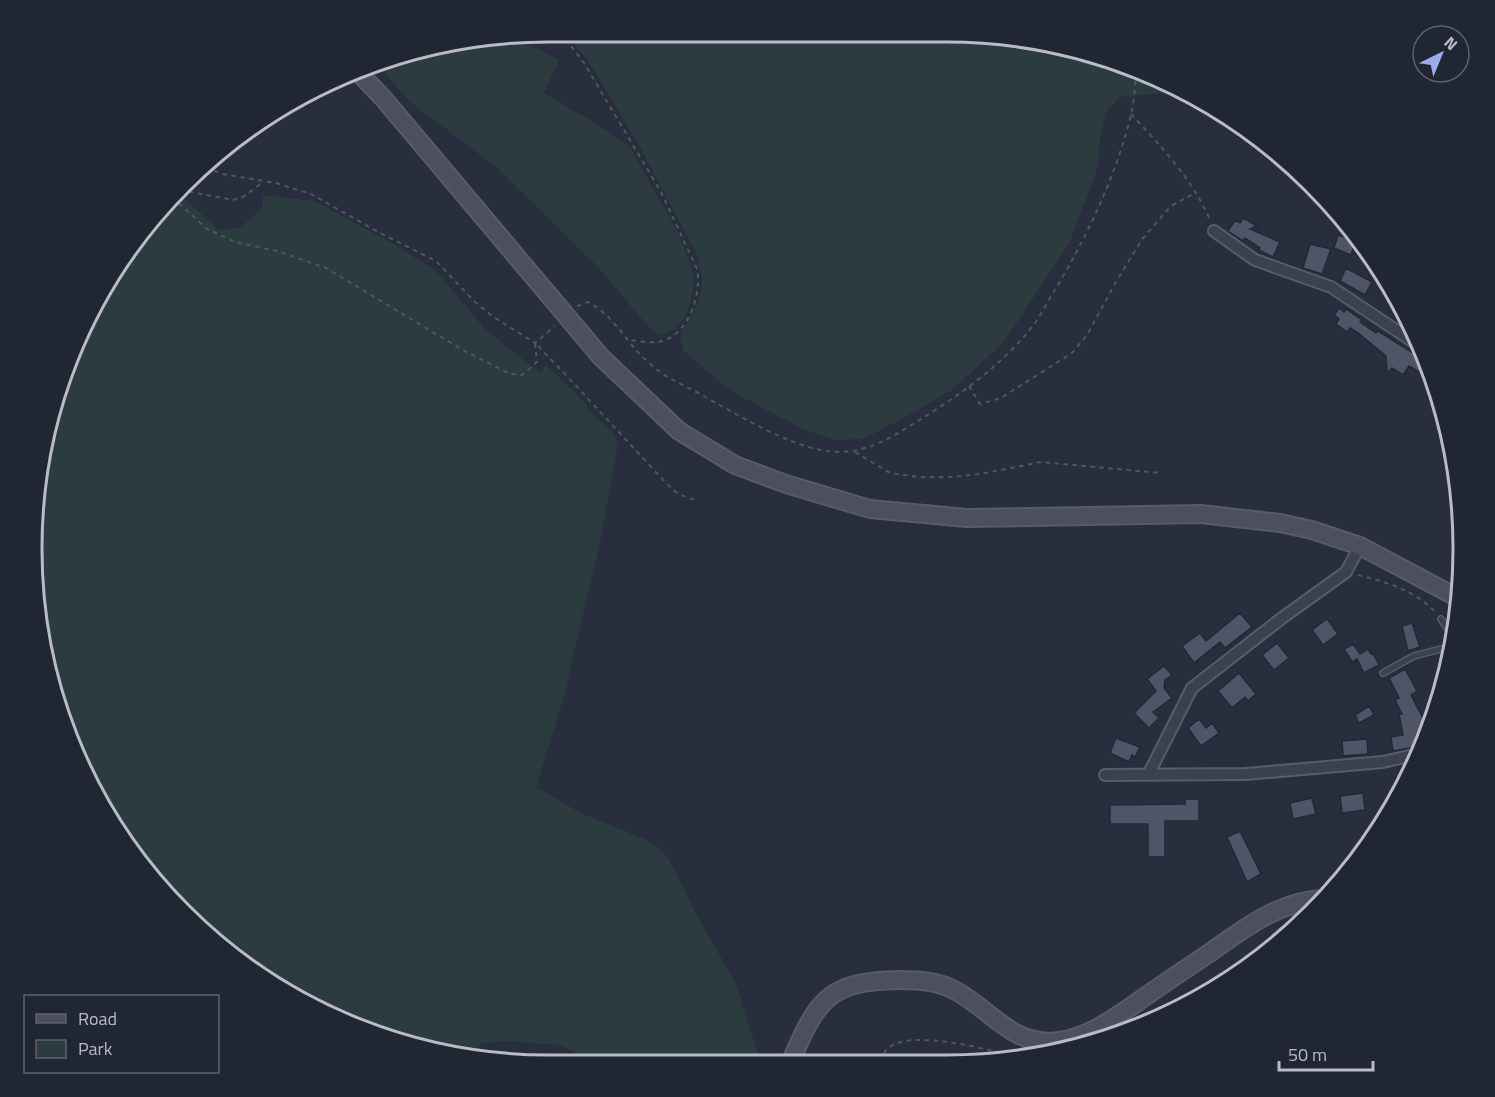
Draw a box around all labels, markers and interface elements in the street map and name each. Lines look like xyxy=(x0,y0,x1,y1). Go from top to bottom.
north arrow xyxy=(1411,24,1471,84)
text: N xyxy=(1439,30,1463,56)
legend xyxy=(24,995,219,1073)
text: Road xyxy=(78,1005,117,1032)
scale bar xyxy=(1279,1034,1374,1072)
text: Park xyxy=(78,1035,113,1062)
text: 50 m xyxy=(1288,1041,1327,1068)

